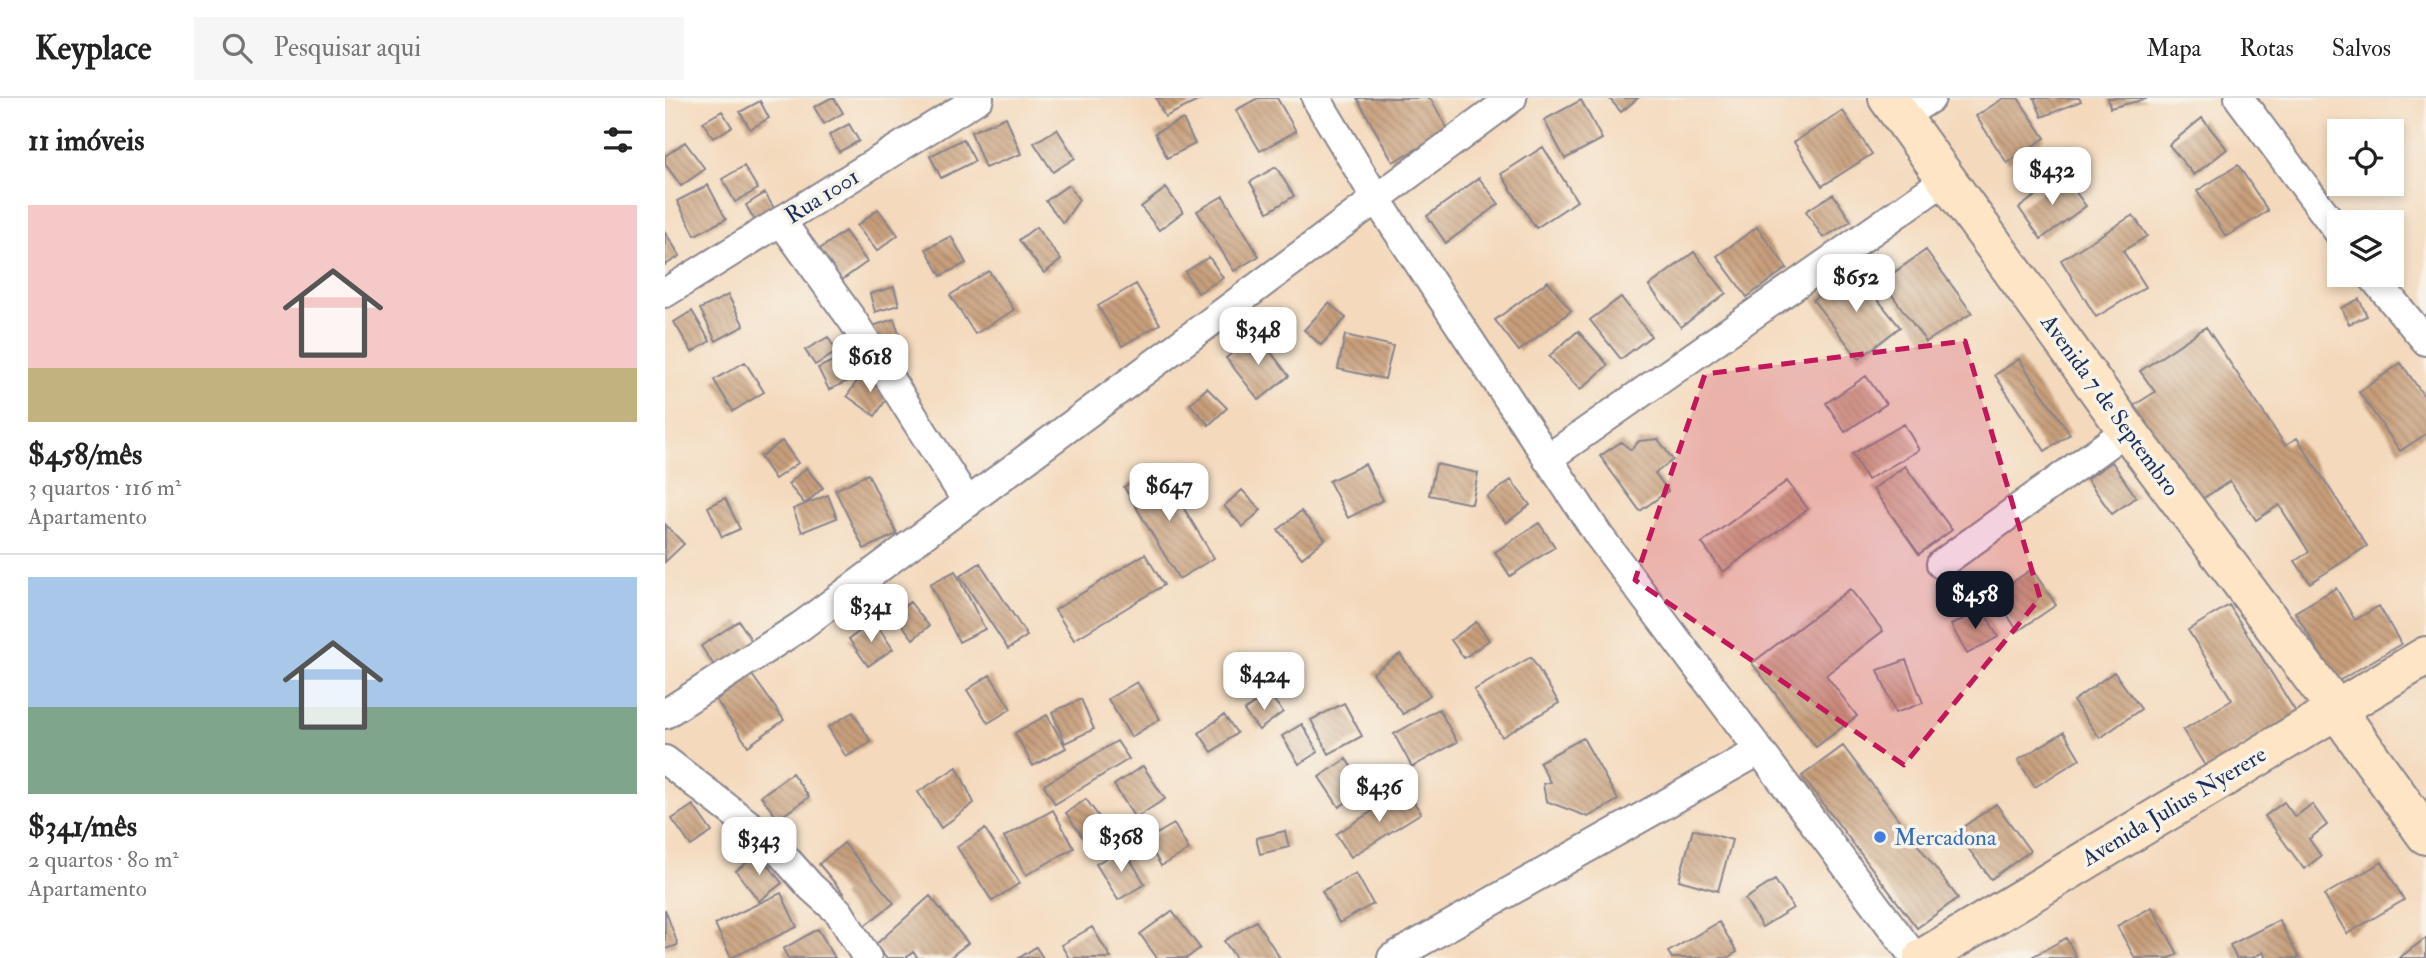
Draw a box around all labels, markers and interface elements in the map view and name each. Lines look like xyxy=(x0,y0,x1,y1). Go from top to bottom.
search box xyxy=(194,17,684,80)
text: Keyplace xyxy=(35,28,152,69)
icon: search xyxy=(218,29,256,67)
text: Pesquisar aqui xyxy=(274,32,421,64)
text: Mapa xyxy=(2146,33,2201,64)
text: Rotas xyxy=(2239,33,2294,64)
text: Salvos xyxy=(2332,33,2391,64)
map controls xyxy=(2327,119,2404,287)
button: locate xyxy=(2327,119,2404,196)
icon: filters xyxy=(599,121,637,159)
text: 11 imóveis xyxy=(28,122,145,159)
pin: $432 xyxy=(2011,148,2093,207)
text: $432 xyxy=(2029,155,2075,184)
street label: Rua 1001 xyxy=(779,162,865,230)
button: layers xyxy=(2327,210,2404,287)
icon: home xyxy=(270,250,396,376)
pin: $652 xyxy=(1815,254,1897,314)
text: $652 xyxy=(1833,262,1879,291)
pin: $348 xyxy=(1217,308,1299,367)
street label: Avenida 7 de Septembro xyxy=(2033,308,2186,502)
text: $348 xyxy=(1236,315,1280,344)
pin: $618 xyxy=(829,334,911,394)
text: $618 xyxy=(848,342,892,371)
text: $458/mês xyxy=(28,436,142,473)
pin: $647 xyxy=(1128,464,1210,523)
text: $647 xyxy=(1145,471,1193,500)
text: 3 quartos · 116 m² xyxy=(28,473,181,502)
text: Apartamento xyxy=(28,502,147,531)
pin: $458 xyxy=(1934,572,2016,631)
text: $458 xyxy=(1952,579,1998,608)
pin: $341 xyxy=(830,584,912,644)
text: $341 xyxy=(850,592,892,621)
icon: home xyxy=(270,622,396,748)
pin: $424 xyxy=(1223,652,1305,712)
text: $424 xyxy=(1239,660,1289,689)
street label: Avenida Julius Nyerere xyxy=(2076,739,2272,873)
pin: $436 xyxy=(1338,764,1420,824)
text: $436 xyxy=(1356,772,1402,801)
text: $341/mês xyxy=(28,808,137,845)
pin: $368 xyxy=(1080,814,1162,874)
pin: $343 xyxy=(718,818,800,877)
text: $368 xyxy=(1099,822,1143,851)
place label: Mercadona xyxy=(1894,823,1997,852)
text: $343 xyxy=(737,825,781,854)
marker: Mercadona xyxy=(1872,829,1888,845)
text: 2 quartos · 80 m² xyxy=(28,845,179,874)
text: Apartamento xyxy=(28,874,147,903)

